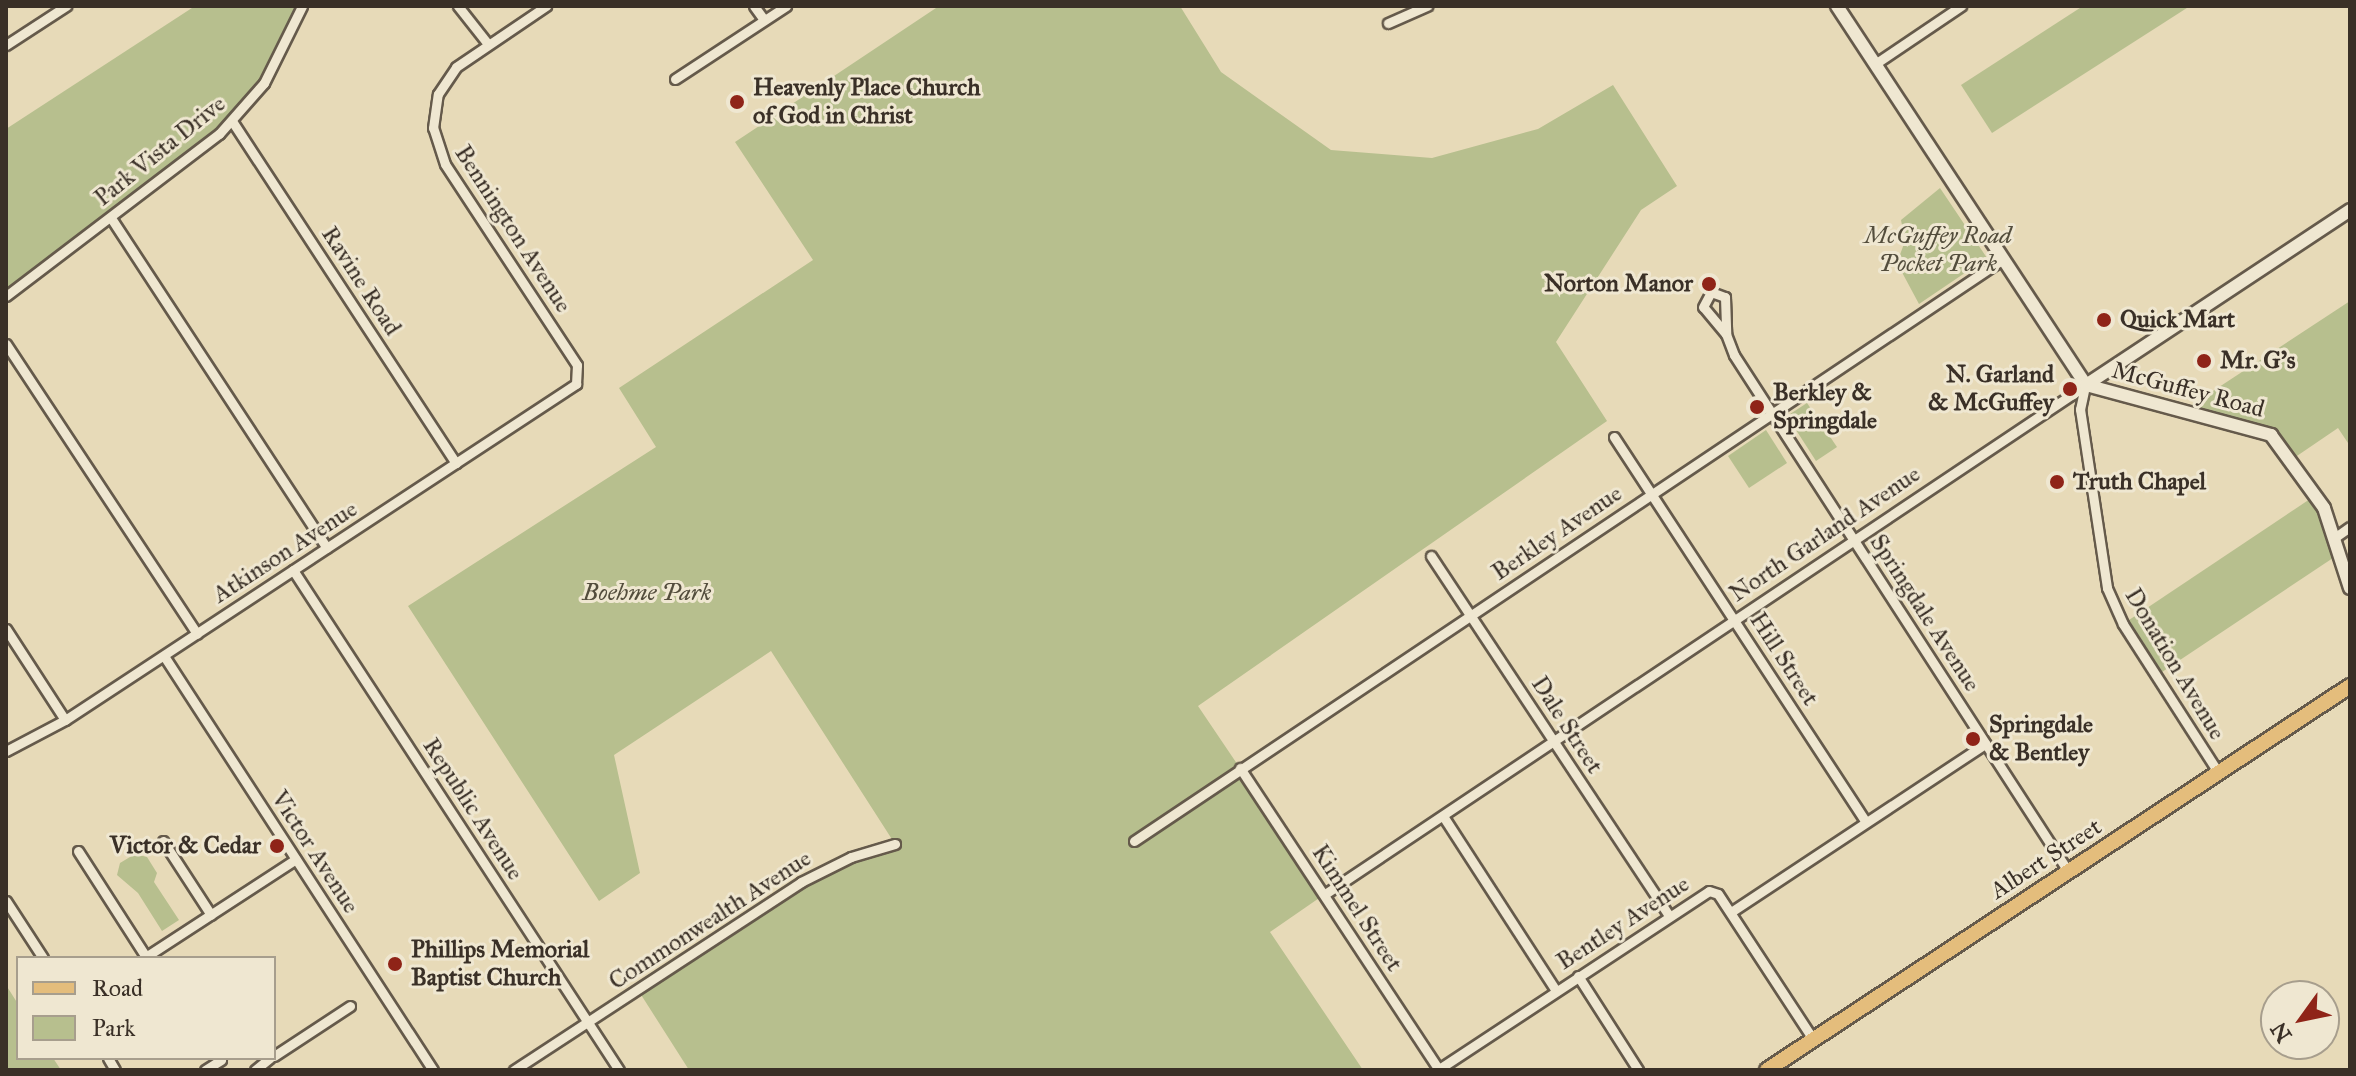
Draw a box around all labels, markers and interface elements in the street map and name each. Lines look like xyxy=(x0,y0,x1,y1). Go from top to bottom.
place label: Heavenly Place Church of God in Christ xyxy=(753,74,981,130)
street label: Park Vista Drive xyxy=(89,90,231,212)
marker: Heavenly Place Church of God in Christ xyxy=(728,93,746,111)
street label: Bennington Avenue xyxy=(448,140,578,318)
street label: Ravine Road xyxy=(315,221,407,341)
park label: McGuffey Road Pocket Park xyxy=(1864,222,2012,278)
place label: Norton Manor xyxy=(1544,270,1693,298)
marker: Norton Manor xyxy=(1700,275,1718,293)
place label: Quick Mart xyxy=(2120,306,2235,334)
marker: Quick Mart xyxy=(2095,311,2113,329)
place label: Mr. G's xyxy=(2220,347,2295,375)
marker: Mr. G's xyxy=(2195,352,2213,370)
street label: McGuffey Road xyxy=(2109,356,2267,424)
place label: N. Garland & McGuffey xyxy=(1928,361,2054,417)
place label: Berkley & Springdale xyxy=(1773,379,1877,435)
marker: N. Garland & McGuffey xyxy=(2061,380,2079,398)
marker: Berkley & Springdale xyxy=(1748,398,1766,416)
street label: North Garland Avenue xyxy=(1724,460,1926,608)
place label: Truth Chapel xyxy=(2073,468,2206,496)
marker: Truth Chapel xyxy=(2048,473,2066,491)
street label: Berkley Avenue xyxy=(1487,479,1627,587)
street label: Atkinson Avenue xyxy=(207,495,363,609)
street label: Springdale Avenue xyxy=(1864,529,1986,697)
park label: Boehme Park xyxy=(582,579,712,607)
street label: Donation Avenue xyxy=(2118,583,2232,745)
street label: Hill Street xyxy=(1743,607,1825,711)
street label: Dale Street xyxy=(1525,671,1609,779)
place label: Springdale & Bentley xyxy=(1989,711,2093,767)
marker: Springdale & Bentley xyxy=(1964,730,1982,748)
street label: Republic Avenue xyxy=(416,733,530,885)
street label: Victor Avenue xyxy=(265,785,365,919)
street label: Albert Street xyxy=(1985,812,2107,906)
place label: Victor & Cedar xyxy=(110,832,261,860)
marker: Victor & Cedar xyxy=(268,837,286,855)
street label: Kimmel Street xyxy=(1305,839,1409,977)
street label: Commonwealth Avenue xyxy=(604,844,816,996)
street label: Bentley Avenue xyxy=(1551,870,1695,976)
place label: Phillips Memorial Baptist Church xyxy=(411,936,589,992)
marker: Phillips Memorial Baptist Church xyxy=(386,955,404,973)
legend xyxy=(16,956,276,1060)
text: Road xyxy=(92,973,143,1003)
north arrow xyxy=(2260,980,2340,1060)
text: Park xyxy=(92,1013,135,1043)
text: N xyxy=(2265,1017,2298,1047)

